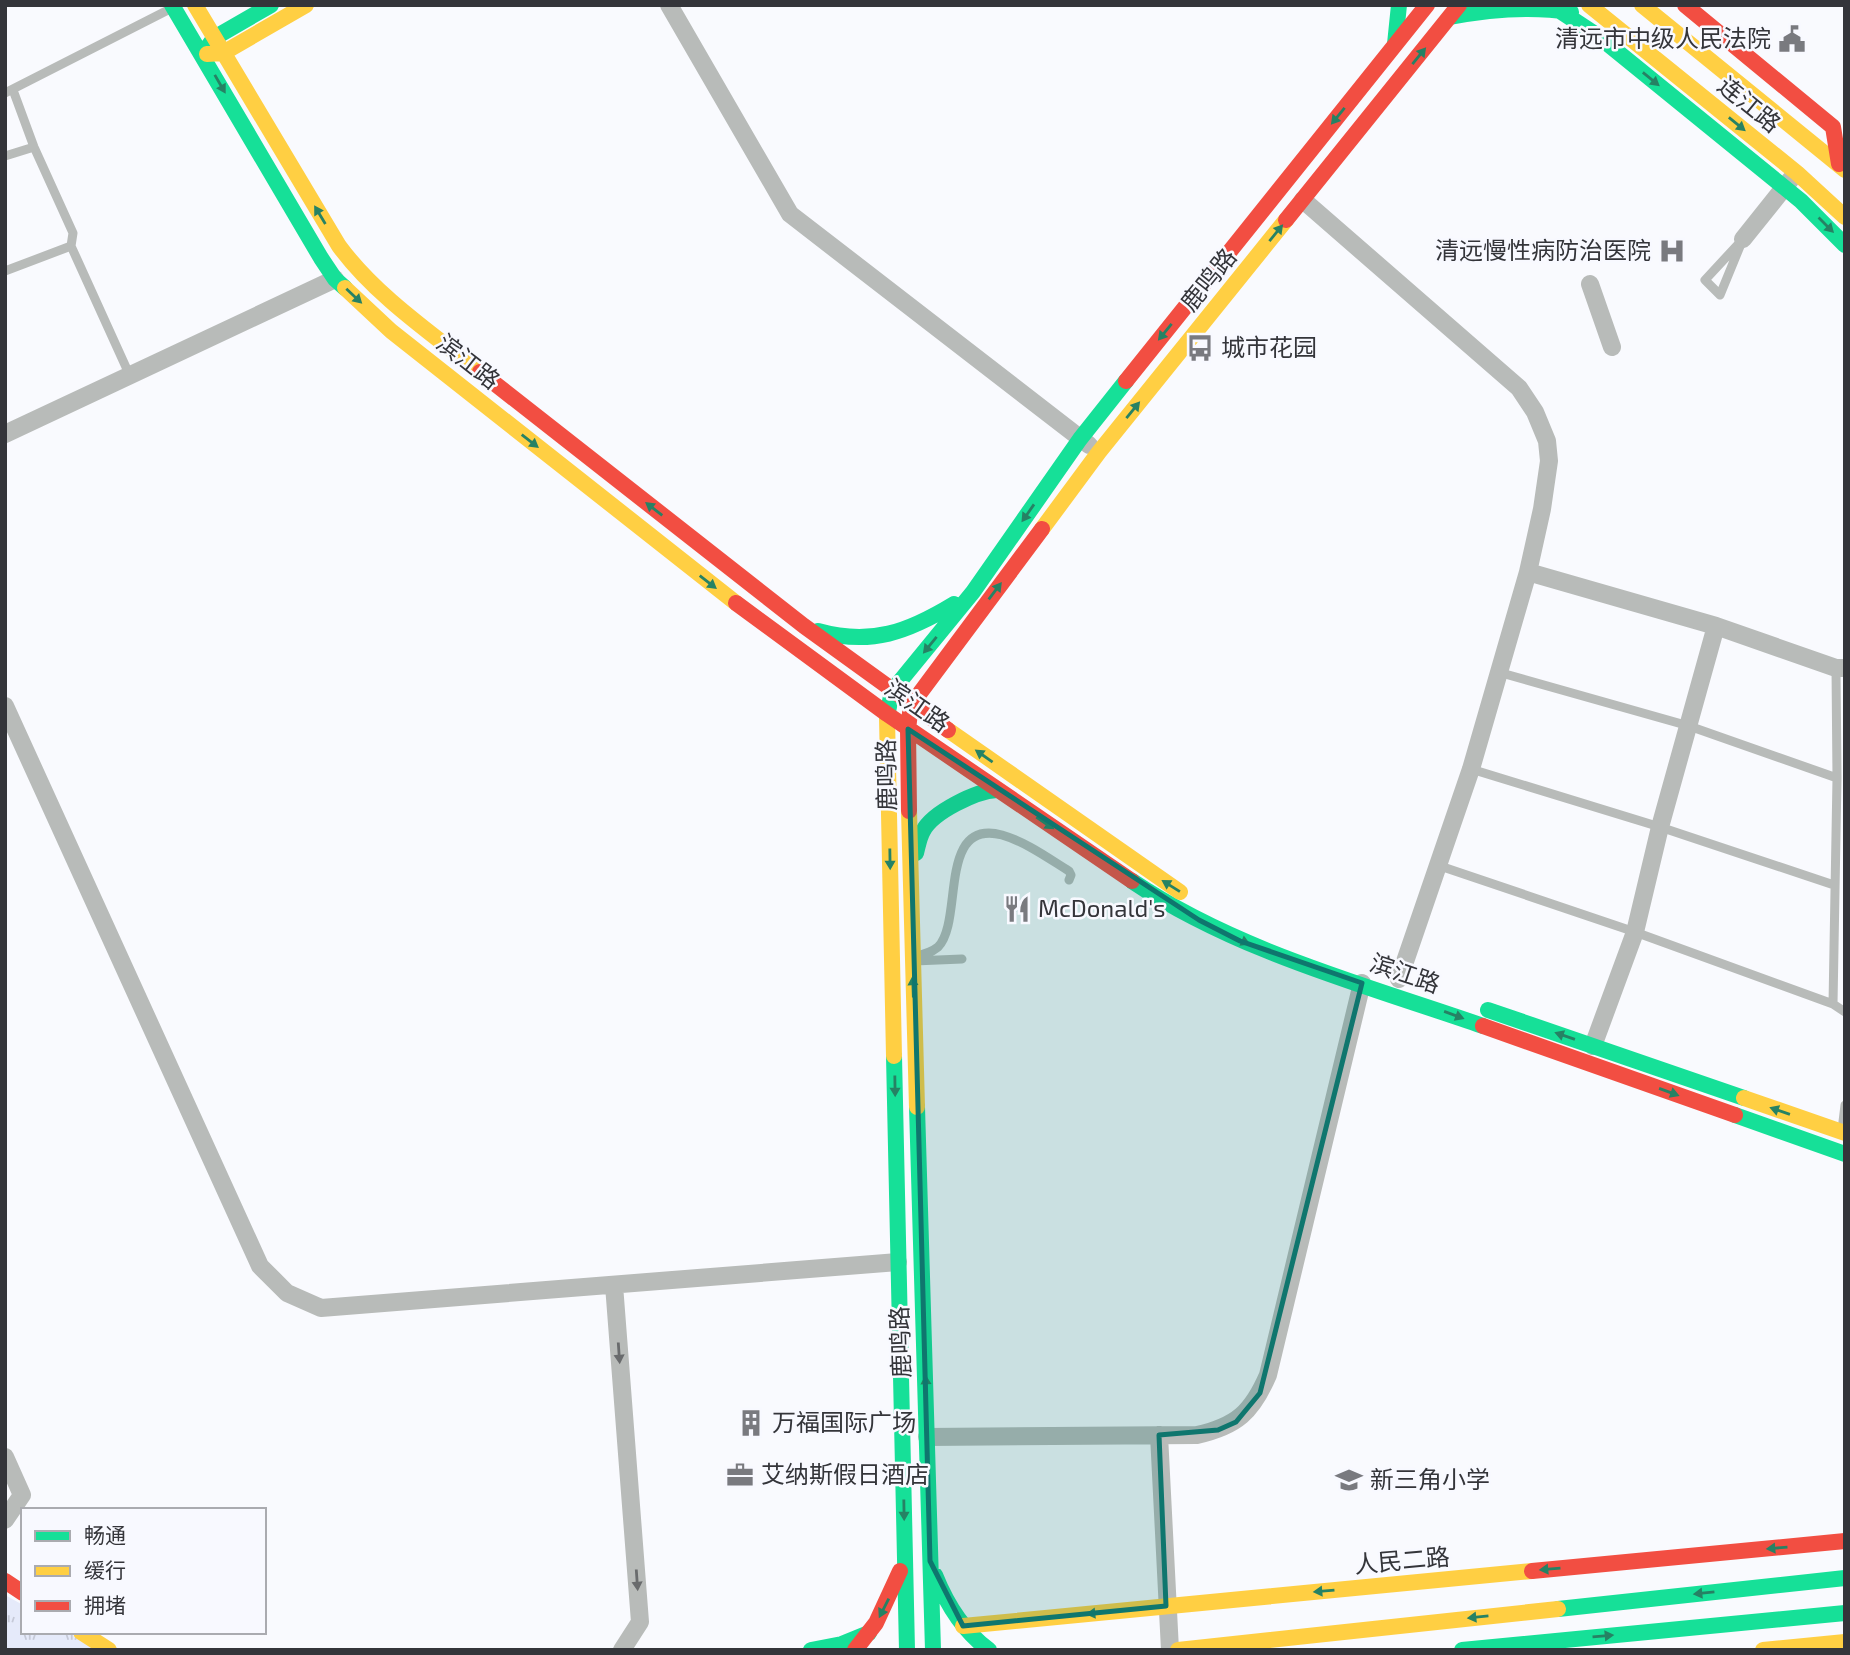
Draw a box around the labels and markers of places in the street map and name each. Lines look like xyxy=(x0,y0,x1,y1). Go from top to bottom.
place label: 清远市中级人民法院 xyxy=(1555,23,1771,52)
public building icon: 清远市中级人民法院 xyxy=(1777,24,1807,54)
place label: 清远慢性病防治医院 xyxy=(1435,235,1651,264)
hospital icon: 清远慢性病防治医院 xyxy=(1657,236,1687,266)
place label: 城市花园 xyxy=(1221,332,1317,361)
bus stop icon: 城市花园 xyxy=(1185,333,1215,363)
place label: McDonald's xyxy=(1038,893,1166,922)
restaurant icon: McDonald's xyxy=(1002,894,1032,924)
place label: 万福国际广场 xyxy=(772,1407,916,1436)
building icon: 万福国际广场 xyxy=(736,1408,766,1438)
place label: 艾纳斯假日酒店 xyxy=(761,1459,929,1488)
office icon: 艾纳斯假日酒店 xyxy=(725,1460,755,1490)
place label: 新三角小学 xyxy=(1370,1464,1490,1493)
school or university icon: 新三角小学 xyxy=(1334,1465,1364,1495)

